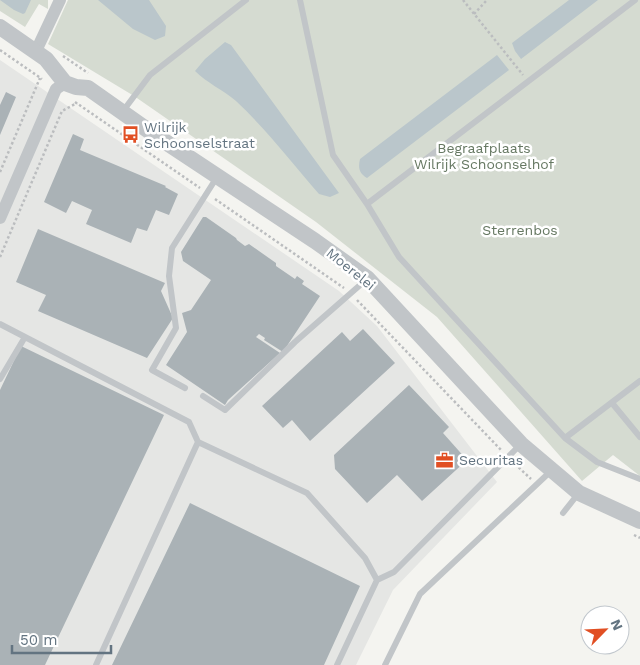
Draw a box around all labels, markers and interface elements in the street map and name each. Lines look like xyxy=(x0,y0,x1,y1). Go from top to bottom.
place label: Wilrijk Schoonselstraat xyxy=(144,119,255,151)
bus stop icon: Wilrijk Schoonselstraat xyxy=(120,125,140,145)
park label: Begraafplaats Wilrijk Schoonselhof xyxy=(414,140,555,172)
park label: Sterrenbos xyxy=(482,222,558,238)
street label: Moerelei xyxy=(323,245,379,293)
office icon: Securitas xyxy=(435,450,455,470)
place label: Securitas xyxy=(459,452,523,468)
north arrow xyxy=(580,605,630,655)
text: N xyxy=(607,617,626,633)
scale bar xyxy=(12,622,111,654)
text: 50 m xyxy=(20,631,57,649)

